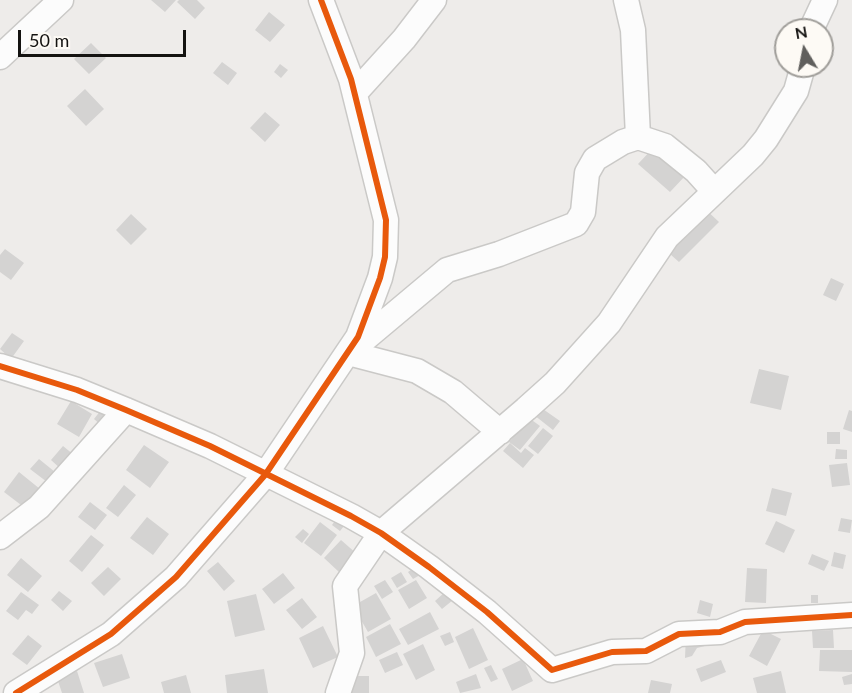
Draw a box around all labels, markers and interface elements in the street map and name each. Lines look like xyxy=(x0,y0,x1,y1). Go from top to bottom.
scale bar xyxy=(21,18,189,56)
north arrow xyxy=(774,18,834,78)
text: N xyxy=(793,21,809,42)
text: 50 m xyxy=(29,29,69,51)

